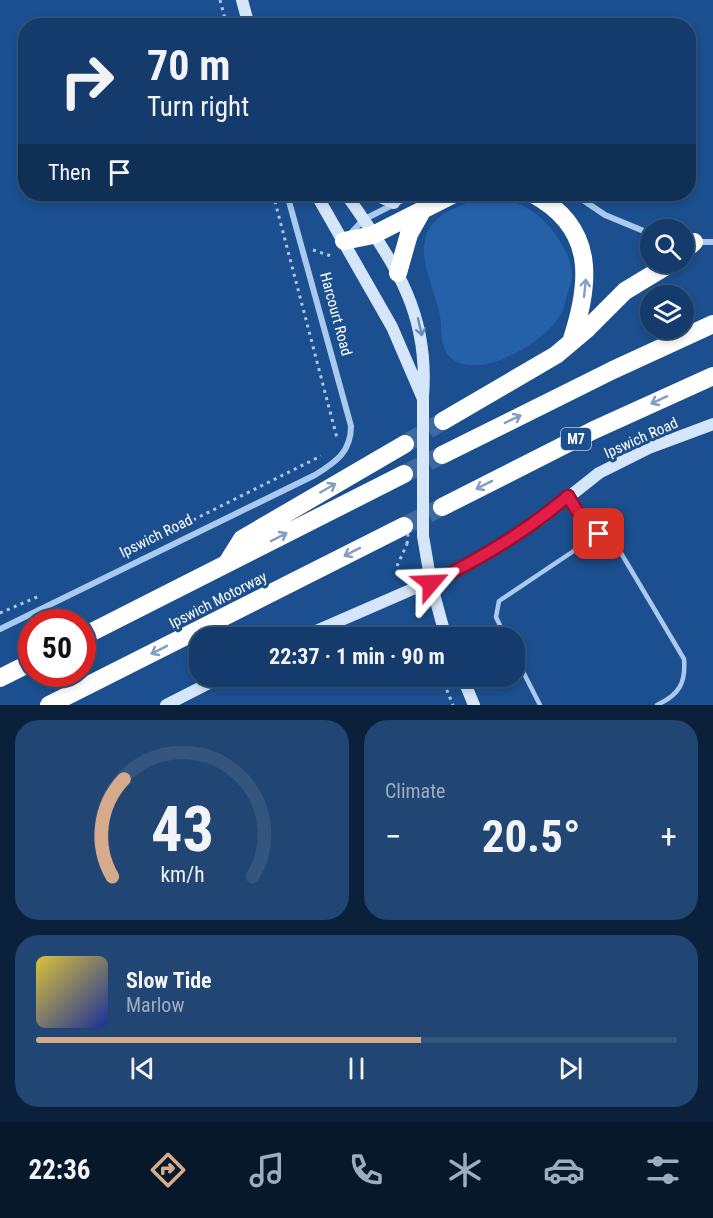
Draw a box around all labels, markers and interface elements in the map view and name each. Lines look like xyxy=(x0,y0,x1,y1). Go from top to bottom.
text: 70 m xyxy=(147,41,230,90)
icon: right xyxy=(48,42,126,120)
text: Turn right xyxy=(147,91,249,123)
icon: arrive xyxy=(103,156,136,189)
text: Then xyxy=(48,160,91,185)
map controls xyxy=(640,219,694,339)
button: search xyxy=(640,219,694,273)
street label: Harcourt Road xyxy=(316,270,356,358)
one-way arrow xyxy=(580,278,591,298)
button: layers xyxy=(640,285,694,339)
one-way arrow xyxy=(414,317,426,336)
one-way arrow xyxy=(651,394,669,406)
one-way arrow xyxy=(504,413,522,425)
street label: Ipswich Road xyxy=(601,414,681,462)
road number: M7 xyxy=(561,428,591,450)
one-way arrow xyxy=(476,479,493,491)
one-way arrow xyxy=(319,482,336,494)
pin xyxy=(573,508,624,559)
street label: Ipswich Road xyxy=(117,511,195,561)
icon: arrive xyxy=(582,517,615,550)
one-way arrow xyxy=(270,531,288,542)
one-way arrow xyxy=(343,547,361,559)
position arrow xyxy=(399,551,463,615)
street label: Ipswich Motorway xyxy=(166,568,270,632)
speed limit sign: 50 xyxy=(18,609,96,687)
one-way arrow xyxy=(150,644,168,656)
text: 22:37 · 1 min · 90 m xyxy=(269,644,445,669)
text: Climate xyxy=(385,779,445,803)
text: 43 xyxy=(150,793,214,866)
text: 20.5° xyxy=(482,810,580,863)
text: − xyxy=(385,817,402,856)
text: + xyxy=(661,817,677,856)
text: km/h xyxy=(160,862,204,887)
text: Slow Tide xyxy=(126,968,212,993)
text: Marlow xyxy=(126,993,184,1017)
icon: previous xyxy=(126,1052,159,1085)
icon: pause xyxy=(340,1052,373,1085)
icon: next xyxy=(554,1052,587,1085)
icon: directions xyxy=(147,1149,189,1191)
icon: music xyxy=(246,1149,288,1191)
icon: phone xyxy=(345,1149,387,1191)
icon: climate xyxy=(444,1149,486,1191)
icon: car xyxy=(543,1149,585,1191)
icon: filters xyxy=(642,1149,684,1191)
text: 22:36 xyxy=(29,1154,90,1186)

